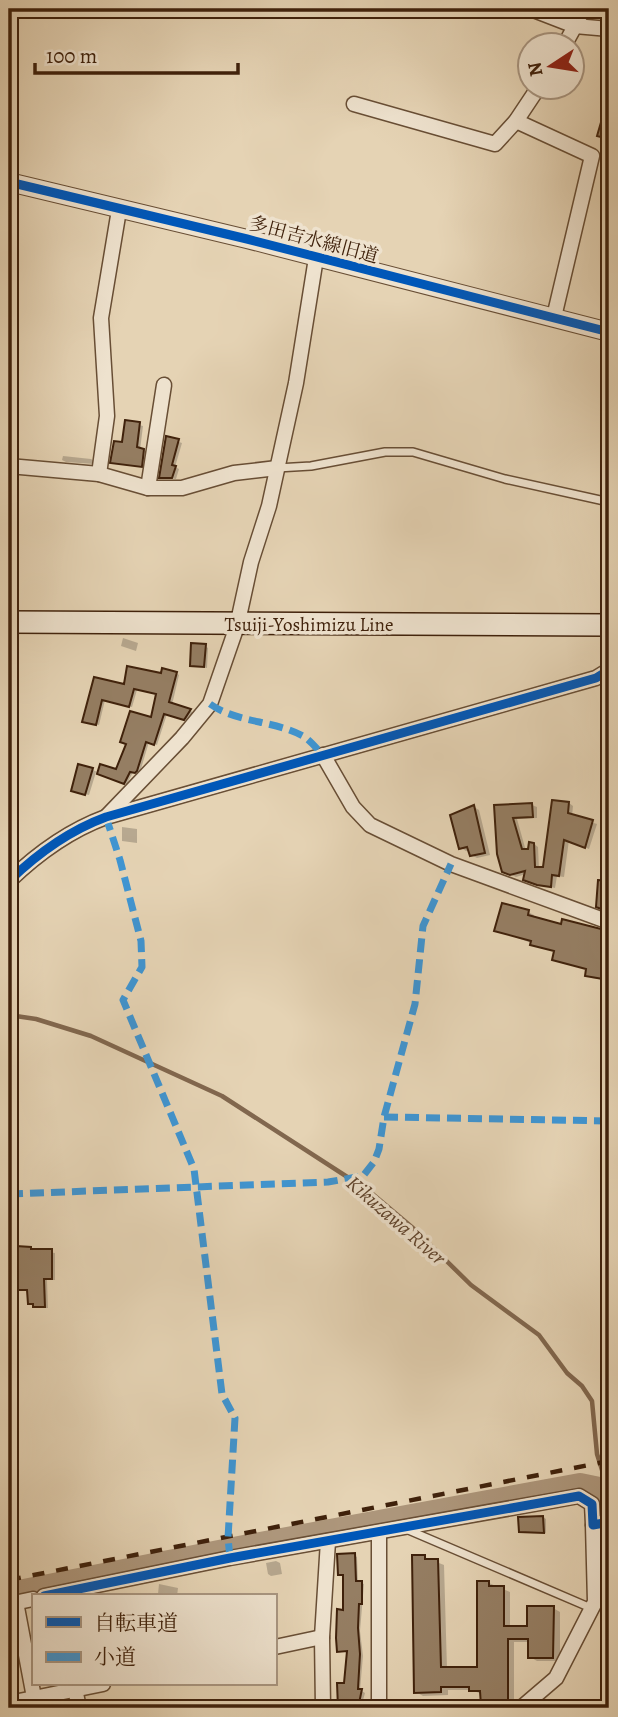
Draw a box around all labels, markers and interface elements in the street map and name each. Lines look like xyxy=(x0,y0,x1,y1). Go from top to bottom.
scale bar xyxy=(35,32,238,76)
north arrow xyxy=(516,32,586,102)
text: 100 m xyxy=(46,42,97,70)
text: N xyxy=(521,60,550,79)
street label: 多田吉水線旧道 xyxy=(246,210,381,270)
street label: Tsuiji-Yoshimizu Line xyxy=(224,612,394,638)
water label: Kikuzawa River xyxy=(340,1169,452,1271)
legend xyxy=(32,1594,276,1686)
text: 自転車道 xyxy=(94,1609,178,1637)
text: 小道 xyxy=(94,1643,136,1671)

